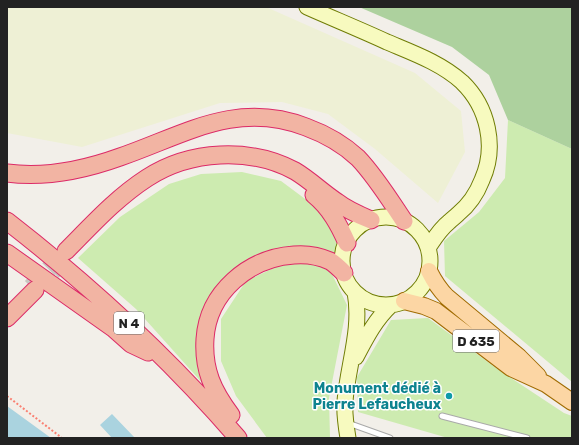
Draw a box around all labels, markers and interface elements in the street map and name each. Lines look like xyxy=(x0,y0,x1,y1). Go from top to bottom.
road number: N 4 xyxy=(114,312,144,334)
road number: D 635 xyxy=(453,330,499,352)
place label: Monument dédié à Pierre Lefaucheux xyxy=(313,380,442,413)
marker: Monument dédié à Pierre Lefaucheux xyxy=(444,391,454,401)

